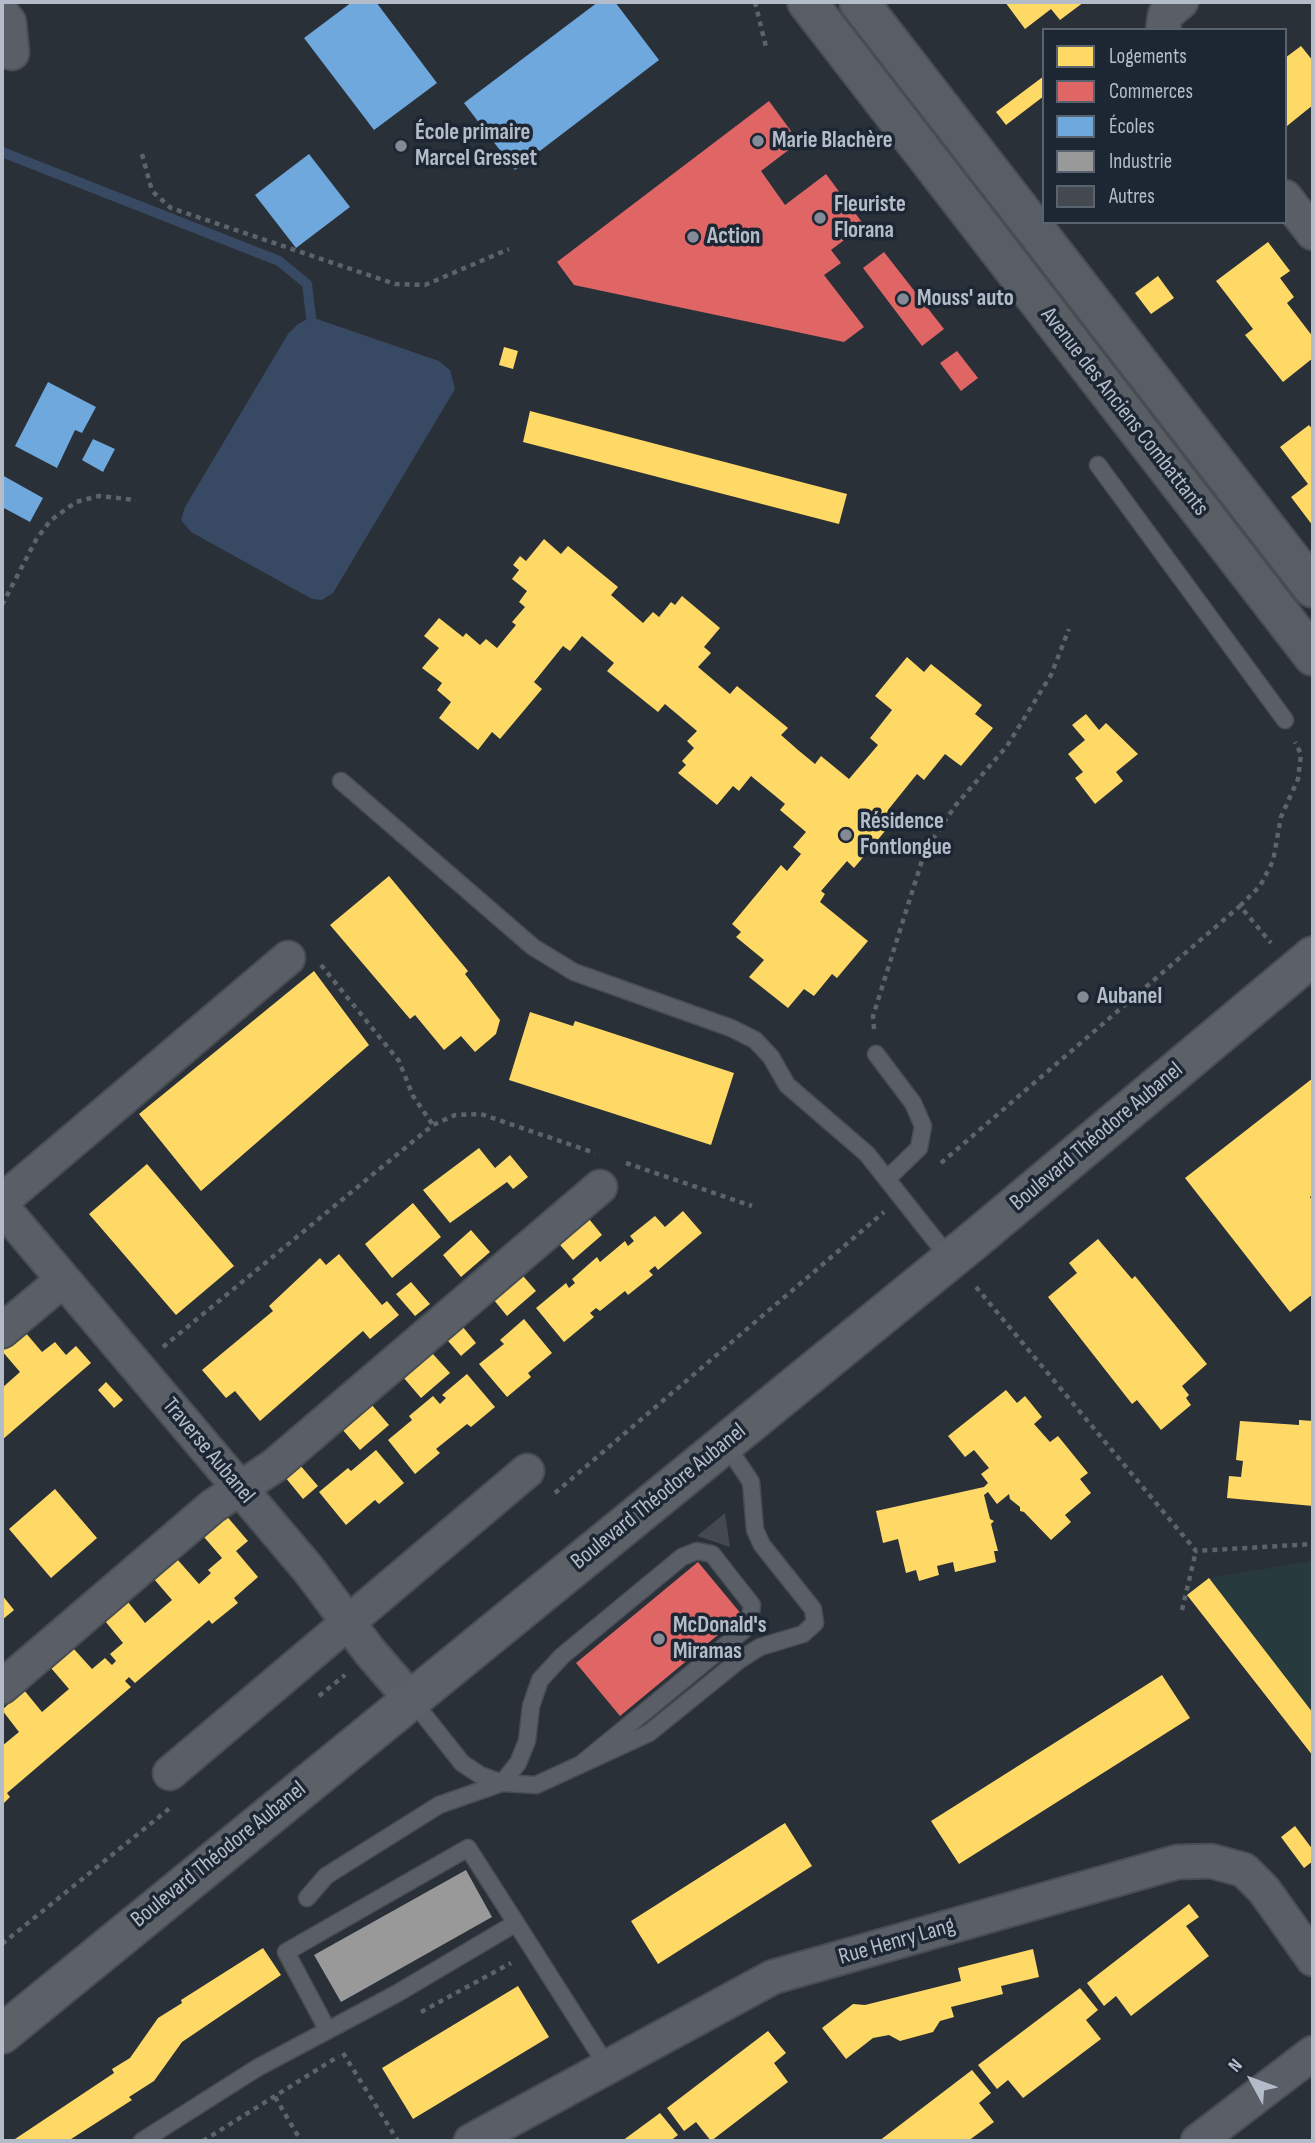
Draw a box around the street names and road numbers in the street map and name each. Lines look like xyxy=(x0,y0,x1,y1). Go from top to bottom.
street label: Avenue des Anciens Combattants xyxy=(1034,302,1214,522)
street label: Boulevard Théodore Aubanel xyxy=(1005,1057,1189,1217)
street label: Traverse Aubanel xyxy=(156,1393,260,1509)
street label: Boulevard Théodore Aubanel xyxy=(566,1418,752,1576)
street label: Boulevard Théodore Aubanel xyxy=(126,1776,312,1934)
street label: Rue Henry Lang xyxy=(836,1912,958,1972)

